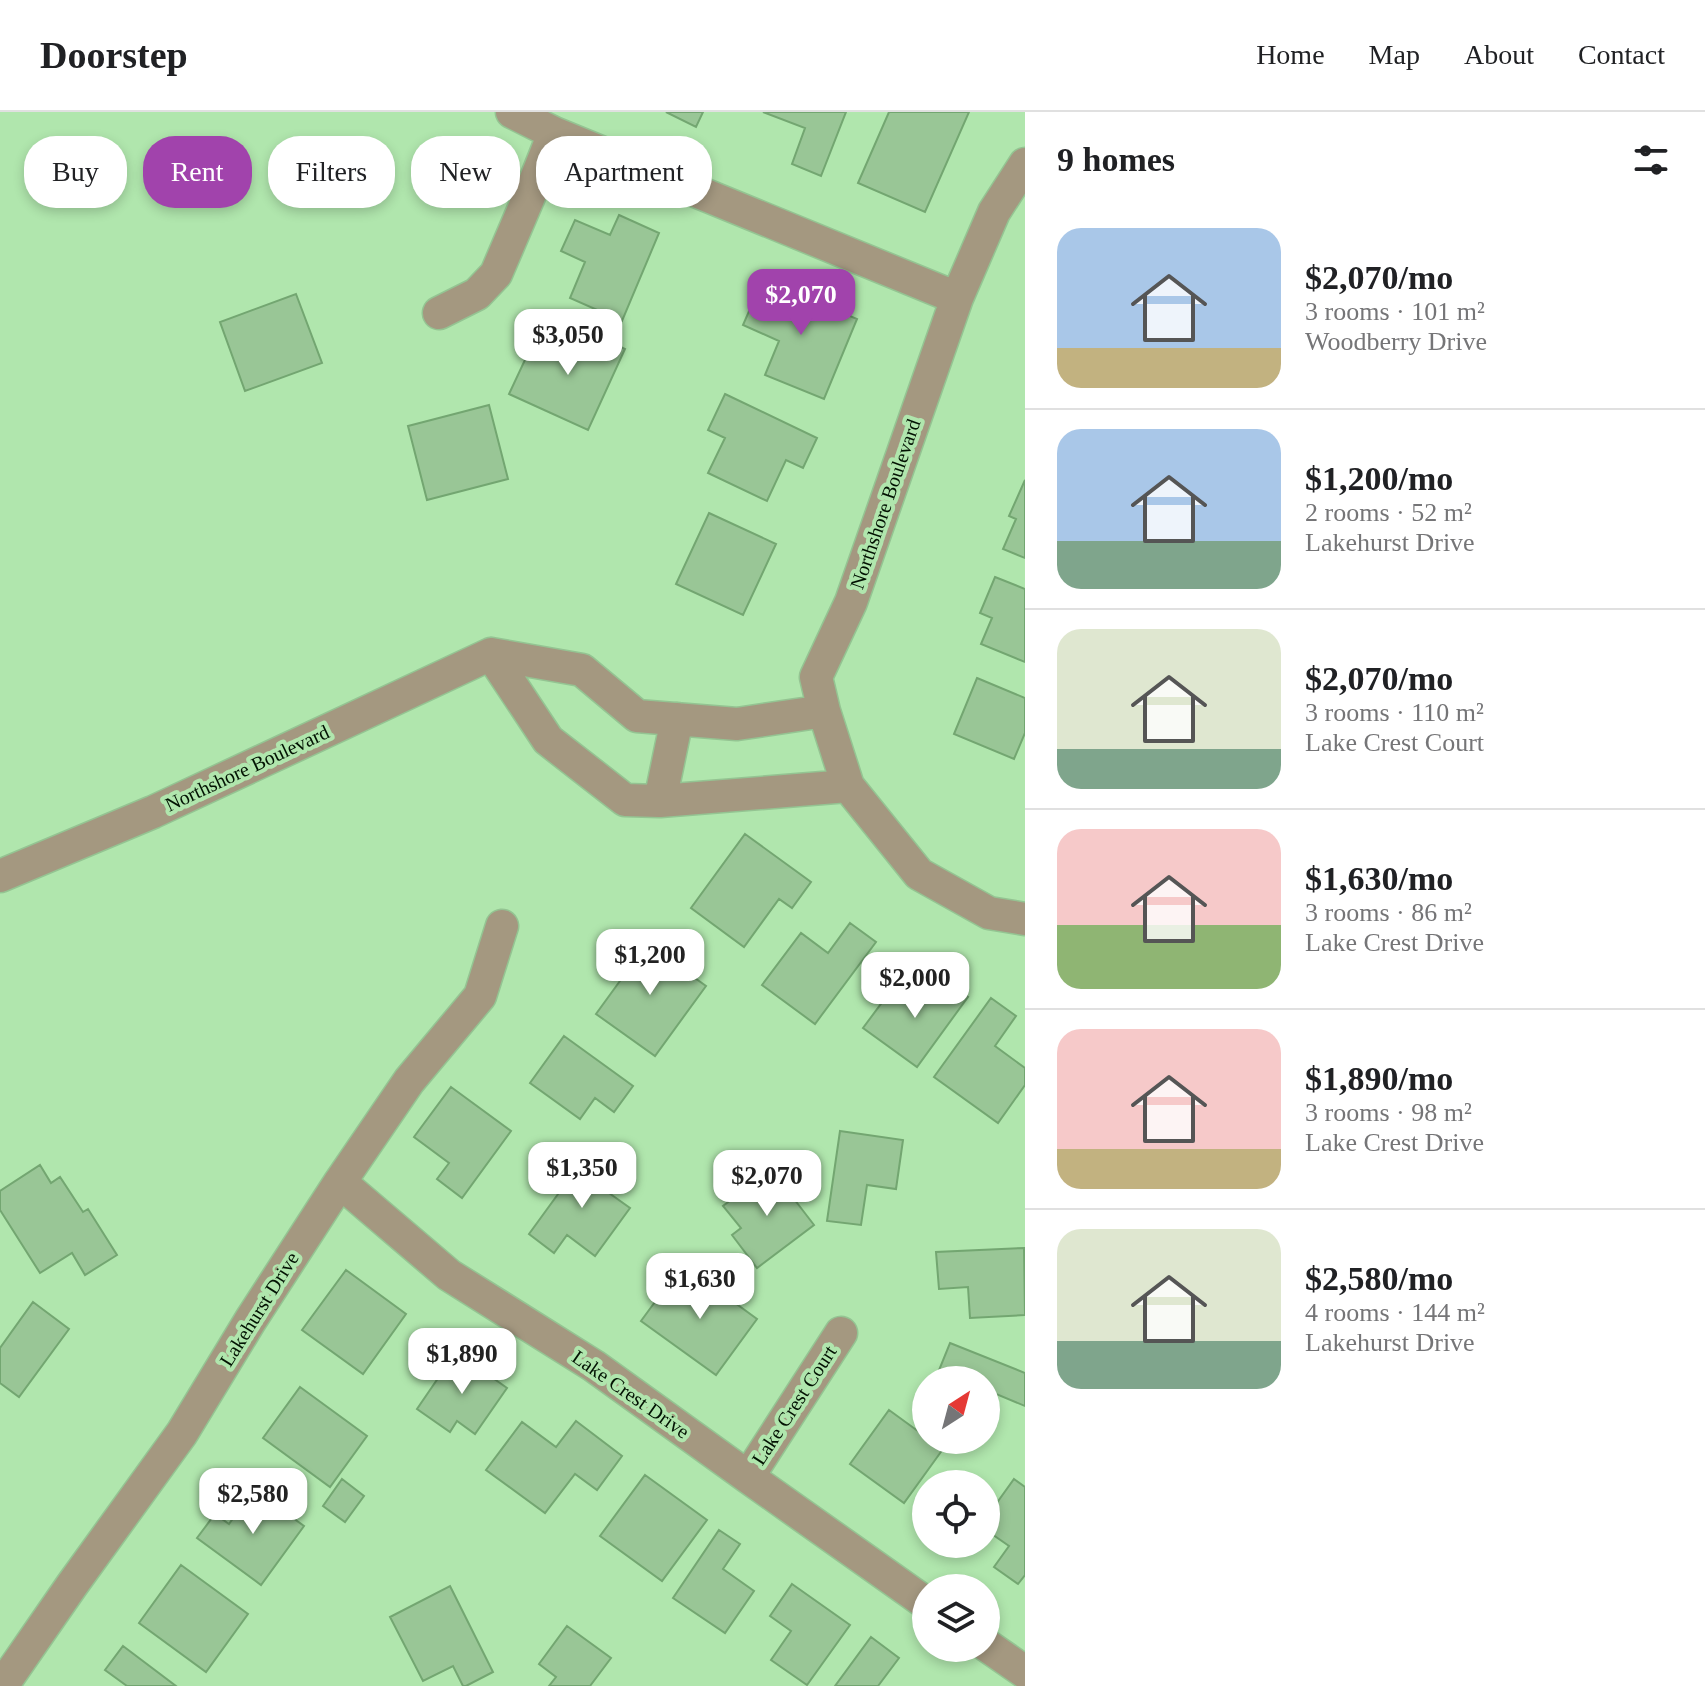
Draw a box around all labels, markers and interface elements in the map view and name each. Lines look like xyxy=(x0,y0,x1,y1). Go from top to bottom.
text: Doorstep xyxy=(40,34,188,76)
text: Home xyxy=(1256,39,1325,70)
text: Map xyxy=(1369,39,1420,70)
text: About xyxy=(1464,39,1534,70)
text: Contact xyxy=(1578,39,1665,70)
chip: Buy xyxy=(24,136,127,208)
chip: Rent xyxy=(143,136,252,208)
chip: Filters xyxy=(268,136,395,208)
chip: New xyxy=(411,136,520,208)
chip: Apartment xyxy=(536,136,712,208)
icon: filters xyxy=(1629,138,1673,182)
text: 9 homes xyxy=(1057,141,1175,178)
text: $2,070/mo xyxy=(1305,259,1453,296)
icon: home xyxy=(1121,260,1217,356)
pin: $2,070 xyxy=(736,269,866,337)
text: $2,070 xyxy=(765,280,837,309)
text: 3 rooms · 101 m² xyxy=(1305,297,1485,326)
pin: $3,050 xyxy=(503,309,633,377)
text: $3,050 xyxy=(532,320,604,349)
text: Woodberry Drive xyxy=(1305,327,1487,356)
street label: Northshore Boulevard xyxy=(846,416,924,592)
text: $1,200/mo xyxy=(1305,460,1453,497)
icon: home xyxy=(1121,461,1217,557)
text: 2 rooms · 52 m² xyxy=(1305,498,1472,527)
text: Lakehurst Drive xyxy=(1305,528,1475,557)
text: $2,070/mo xyxy=(1305,660,1453,697)
icon: home xyxy=(1121,661,1217,757)
text: 3 rooms · 110 m² xyxy=(1305,698,1484,727)
street label: Northshore Boulevard xyxy=(162,720,332,816)
text: Lake Crest Court xyxy=(1305,728,1484,757)
text: $1,630/mo xyxy=(1305,860,1453,897)
icon: home xyxy=(1121,861,1217,957)
text: 3 rooms · 86 m² xyxy=(1305,898,1472,927)
text: Lake Crest Drive xyxy=(1305,928,1484,957)
pin: $1,200 xyxy=(585,929,715,997)
text: $1,200 xyxy=(614,940,686,969)
pin: $2,000 xyxy=(850,952,980,1020)
text: $2,000 xyxy=(879,963,951,992)
text: $1,890/mo xyxy=(1305,1060,1453,1097)
icon: home xyxy=(1121,1061,1217,1157)
text: 3 rooms · 98 m² xyxy=(1305,1098,1472,1127)
text: Lake Crest Drive xyxy=(1305,1128,1484,1157)
pin: $1,350 xyxy=(517,1142,647,1210)
pin: $2,070 xyxy=(702,1150,832,1218)
text: $1,350 xyxy=(546,1153,618,1182)
text: $2,070 xyxy=(731,1161,803,1190)
street label: Lakehurst Drive xyxy=(215,1248,303,1370)
pin: $1,630 xyxy=(635,1253,765,1321)
text: $2,580/mo xyxy=(1305,1260,1453,1297)
icon: home xyxy=(1121,1261,1217,1357)
text: $1,630 xyxy=(664,1264,736,1293)
text: 4 rooms · 144 m² xyxy=(1305,1298,1485,1327)
pin: $1,890 xyxy=(397,1328,527,1396)
text: Lakehurst Drive xyxy=(1305,1328,1475,1357)
text: $1,890 xyxy=(426,1339,498,1368)
street label: Lake Crest Court xyxy=(747,1341,841,1469)
street label: Lake Crest Drive xyxy=(568,1345,694,1443)
north arrow xyxy=(912,1366,1000,1454)
map controls xyxy=(912,1366,1000,1662)
pin: $2,580 xyxy=(188,1468,318,1536)
button: locate xyxy=(912,1470,1000,1558)
text: $2,580 xyxy=(217,1479,289,1508)
button: layers xyxy=(912,1574,1000,1662)

